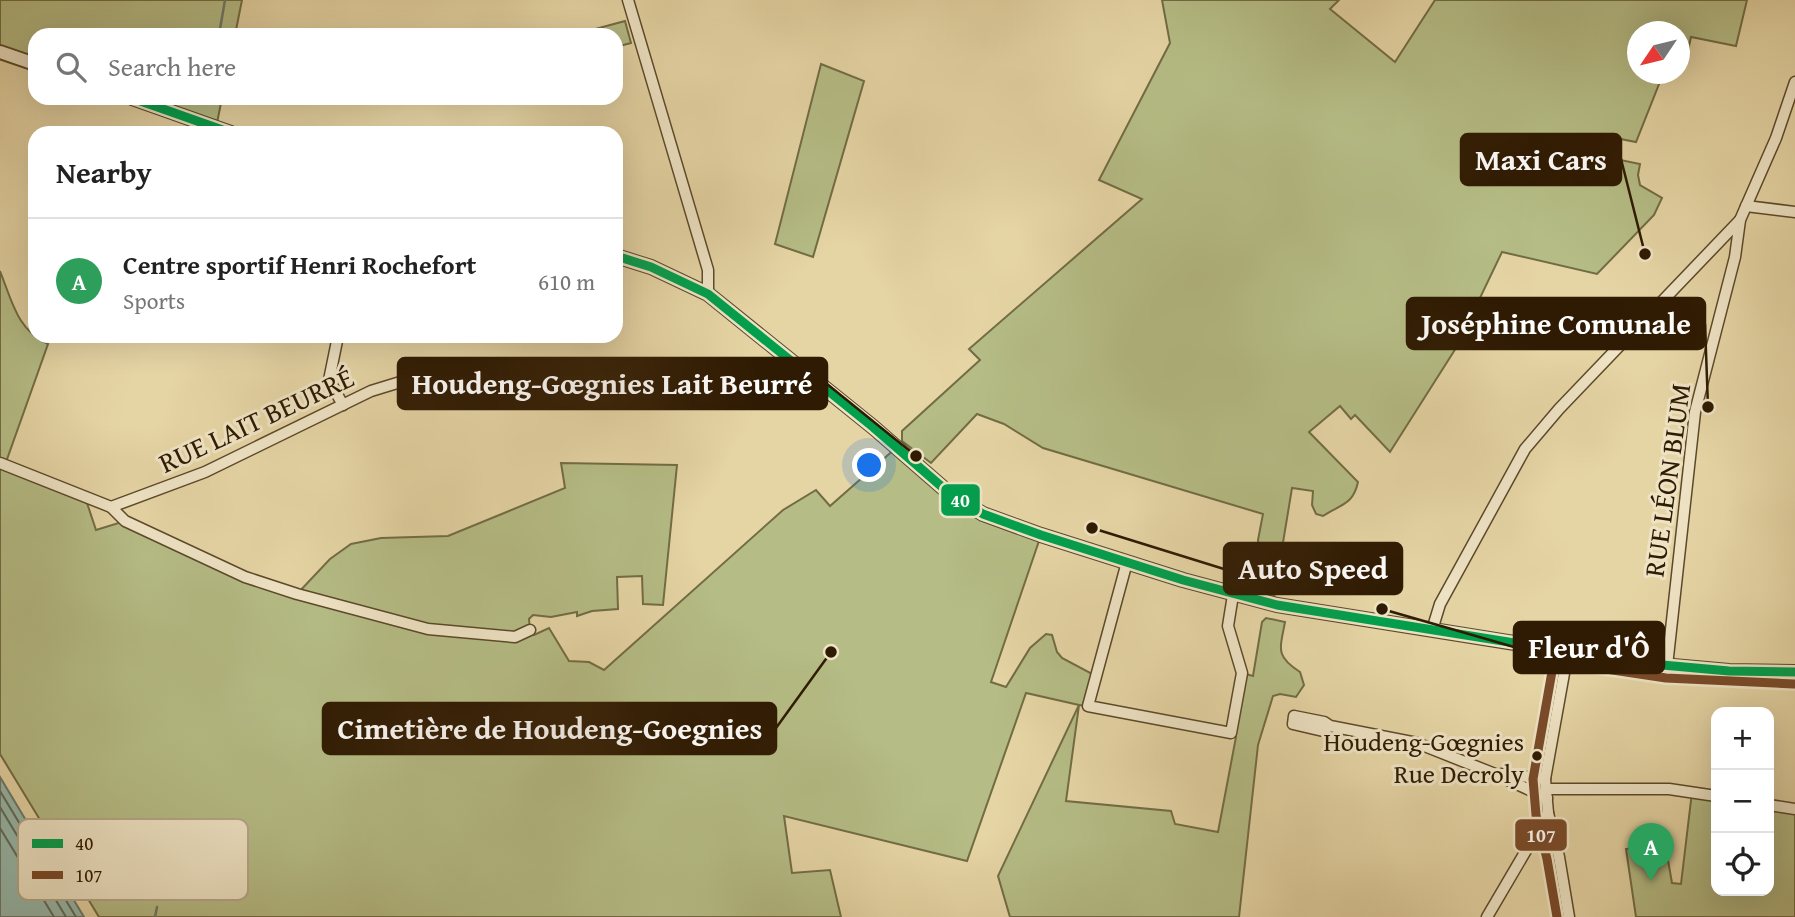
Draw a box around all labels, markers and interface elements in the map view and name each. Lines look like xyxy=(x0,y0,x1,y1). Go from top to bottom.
north arrow xyxy=(1627,21,1690,84)
search box xyxy=(28,28,623,105)
text: Search here xyxy=(108,47,236,86)
icon: search xyxy=(52,48,90,86)
callout: Maxi Cars xyxy=(1461,134,1621,185)
text: Maxi Cars xyxy=(1475,137,1607,181)
text: Nearby xyxy=(56,150,152,194)
text: Centre sportif Henri Rochefort xyxy=(123,245,476,284)
text: A xyxy=(72,265,86,298)
text: 610 m xyxy=(538,265,595,298)
text: Sports xyxy=(123,284,185,317)
callout: Joséphine Comunale xyxy=(1407,298,1705,349)
text: Joséphine Comunale xyxy=(1416,301,1691,345)
street label: RUE LAIT BEURRÉ xyxy=(152,356,360,483)
callout: Houdeng-Gœgnies Lait Beurré xyxy=(398,358,827,409)
text: Houdeng-Gœgnies Lait Beurré xyxy=(412,361,812,405)
street label: RUE LÉON BLUM xyxy=(1633,380,1700,579)
your location xyxy=(852,448,886,482)
line badge: 40 xyxy=(940,483,981,517)
text: 40 xyxy=(950,486,970,514)
callout: Auto Speed xyxy=(1224,543,1402,594)
text: Auto Speed xyxy=(1238,546,1389,590)
callout: Fleur d'Ô xyxy=(1514,622,1664,673)
text: Fleur d'Ô xyxy=(1528,625,1650,669)
callout: Cimetière de Houdeng-Goegnies xyxy=(323,703,776,754)
text: Cimetière de Houdeng-Goegnies xyxy=(338,706,763,750)
map controls xyxy=(1711,707,1774,896)
button: + xyxy=(1711,707,1774,770)
place label: Houdeng-Gœgnies Rue Decroly xyxy=(1323,722,1524,793)
marker: Houdeng-Gœgnies Rue Decroly xyxy=(1530,749,1544,763)
button: − xyxy=(1711,770,1774,833)
line badge: 107 xyxy=(1514,818,1568,852)
legend xyxy=(18,819,248,900)
text: 107 xyxy=(1526,821,1556,849)
pin: A xyxy=(1628,823,1674,881)
text: 40 xyxy=(75,829,93,857)
button: locate xyxy=(1711,833,1774,896)
text: 107 xyxy=(75,861,102,889)

